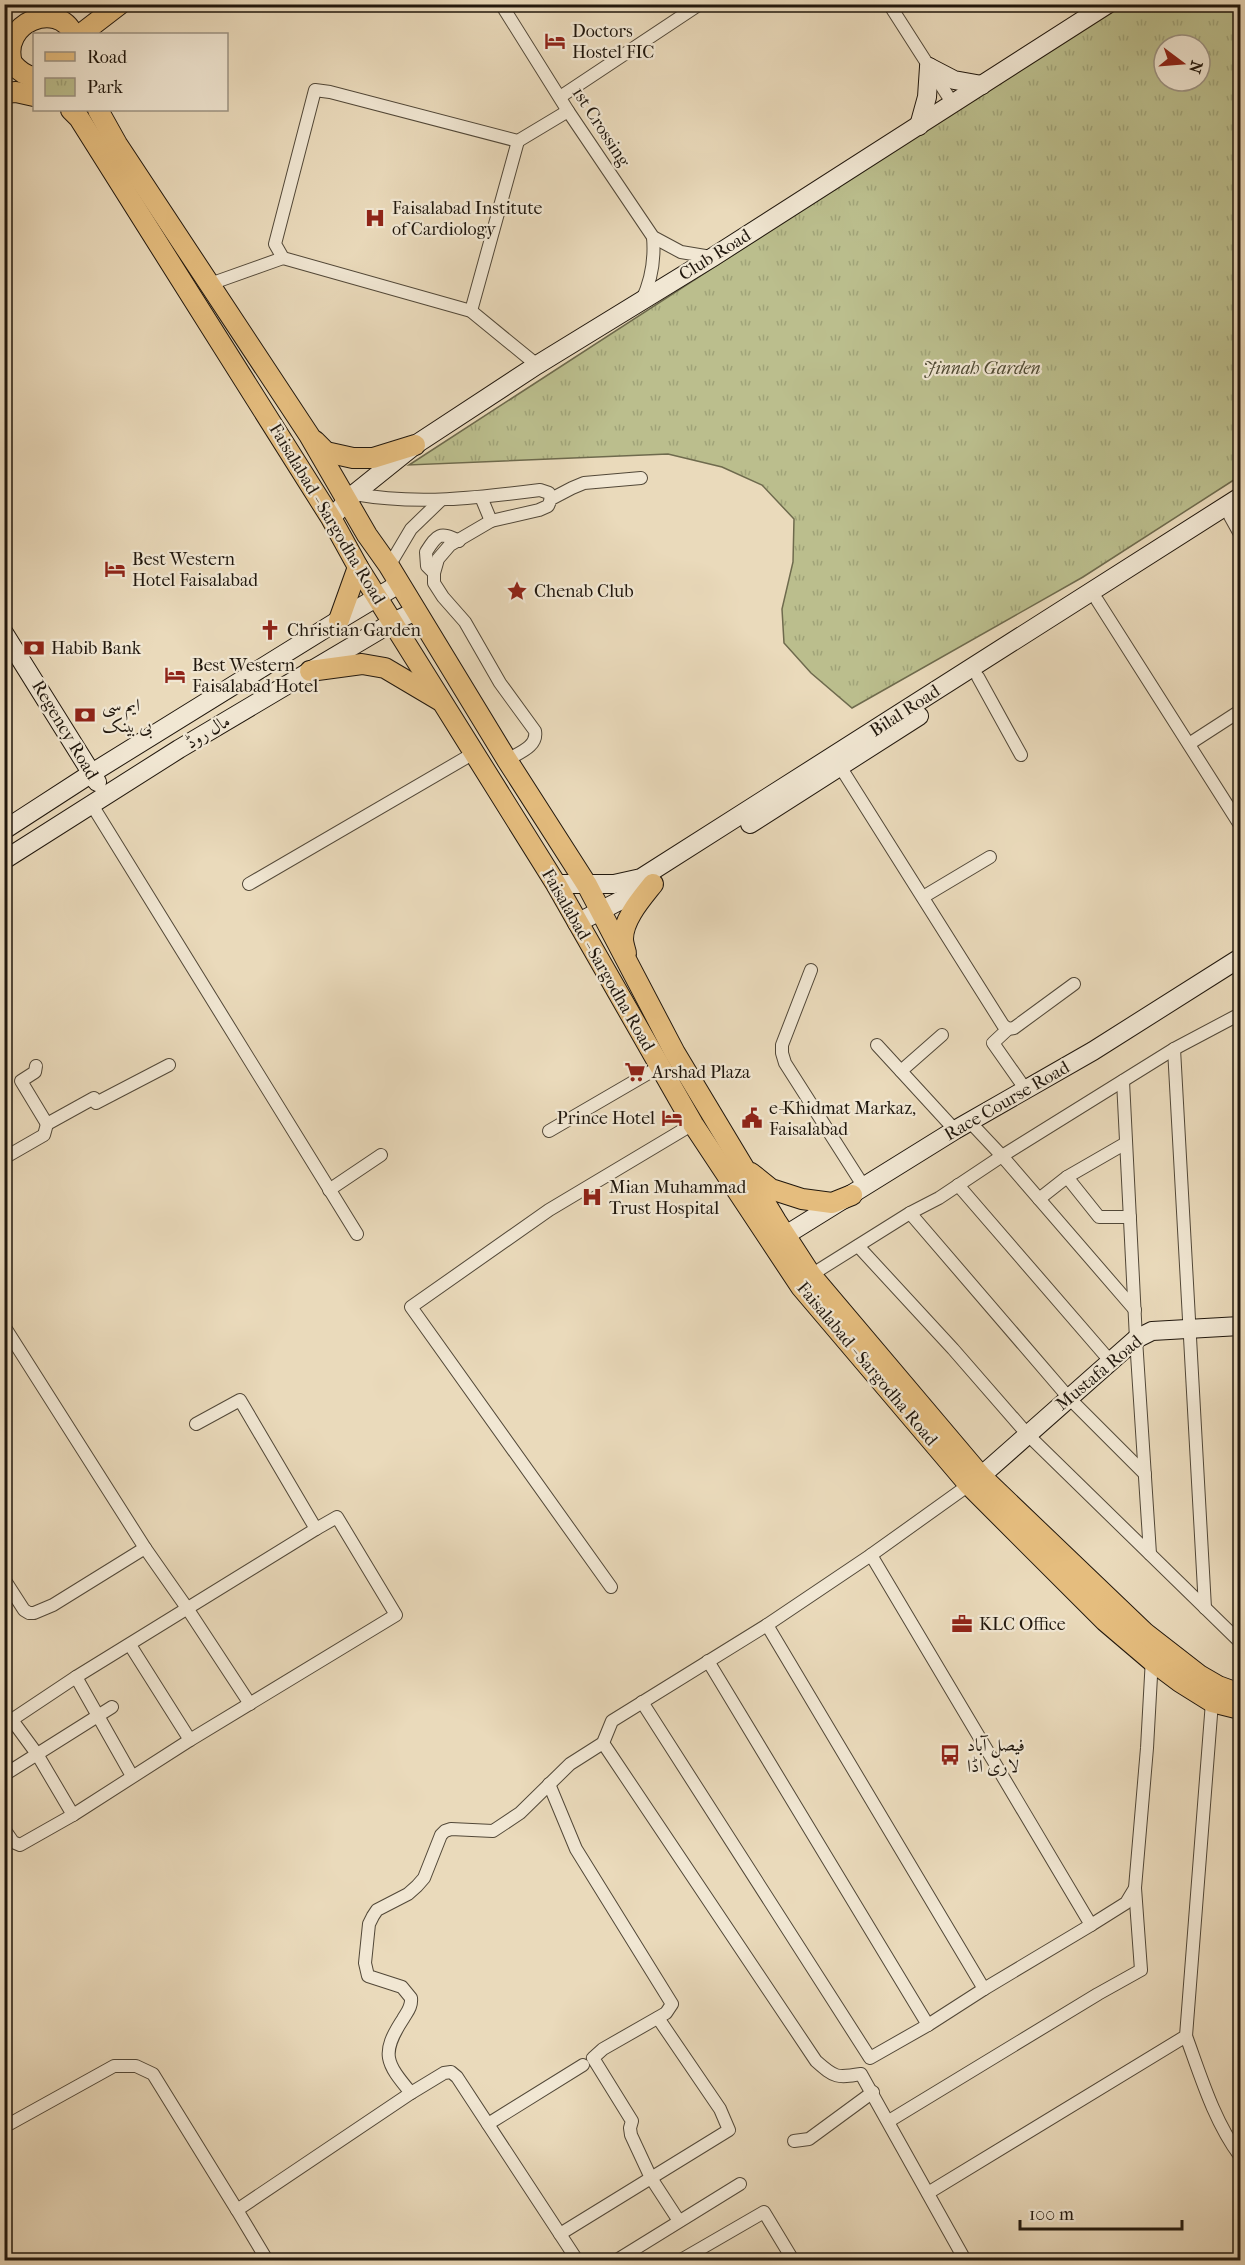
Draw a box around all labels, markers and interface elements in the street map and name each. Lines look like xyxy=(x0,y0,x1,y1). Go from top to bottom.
place label: Doctors Hostel FIC xyxy=(572,21,655,63)
hotel icon: Doctors Hostel FIC xyxy=(543,29,567,53)
legend xyxy=(33,33,228,111)
north arrow xyxy=(1152,33,1212,93)
text: Road xyxy=(87,47,127,68)
text: N xyxy=(1185,59,1207,76)
text: Park xyxy=(87,77,124,98)
street label: 1st Crossing xyxy=(567,83,635,171)
place label: Faisalabad Institute of Cardiology xyxy=(392,198,543,240)
hospital icon: Faisalabad Institute of Cardiology xyxy=(363,206,387,230)
street label: Club Road xyxy=(675,225,755,285)
park label: Jinnah Garden xyxy=(923,358,1041,379)
street label: Faisalabad - Sargodha Road xyxy=(265,420,390,608)
place label: Best Western Hotel Faisalabad xyxy=(132,549,258,591)
hotel icon: Best Western Hotel Faisalabad xyxy=(103,557,127,581)
place icon: Chenab Club xyxy=(505,579,529,603)
place label: Chenab Club xyxy=(534,581,634,602)
church icon: Christian Garden xyxy=(258,618,282,642)
place label: Christian Garden xyxy=(287,620,421,641)
bank icon: Habib Bank xyxy=(22,636,46,660)
place label: Habib Bank xyxy=(51,638,142,659)
place label: Best Western Faisalabad Hotel xyxy=(192,655,318,697)
hotel icon: Best Western Faisalabad Hotel xyxy=(163,663,187,687)
street label: Regency Road xyxy=(27,677,103,784)
street label: Bilal Road xyxy=(866,681,944,741)
place label: ایم سی بی بینک xyxy=(102,695,153,739)
bank icon: ایم سی بی بینک xyxy=(73,703,97,727)
street label: مال روڈ xyxy=(182,711,234,753)
street label: Faisalabad - Sargodha Road xyxy=(537,865,659,1055)
street label: Race Course Road xyxy=(941,1057,1073,1145)
supermarket icon: Arshad Plaza xyxy=(623,1060,647,1084)
place label: Arshad Plaza xyxy=(651,1062,751,1083)
place label: e-Khidmat Markaz, Faisalabad xyxy=(769,1098,916,1140)
hotel icon: Prince Hotel xyxy=(660,1106,684,1130)
public building icon: e-Khidmat Markaz, Faisalabad xyxy=(740,1106,764,1130)
place label: Prince Hotel xyxy=(557,1108,655,1129)
place label: Mian Muhammad Trust Hospital xyxy=(609,1177,747,1219)
hospital icon: Mian Muhammad Trust Hospital xyxy=(580,1185,604,1209)
street label: Faisalabad - Sargodha Road xyxy=(792,1278,942,1450)
street label: Mustafa Road xyxy=(1052,1331,1147,1415)
office icon: KLC Office xyxy=(950,1612,974,1636)
place label: KLC Office xyxy=(979,1614,1066,1635)
place label: فیصل آباد لاری اڈا xyxy=(967,1735,1025,1777)
bus stop icon: فیصل آباد لاری اڈا xyxy=(938,1743,962,1767)
scale bar xyxy=(1020,2193,1182,2231)
text: 100 m xyxy=(1029,2204,1074,2225)

